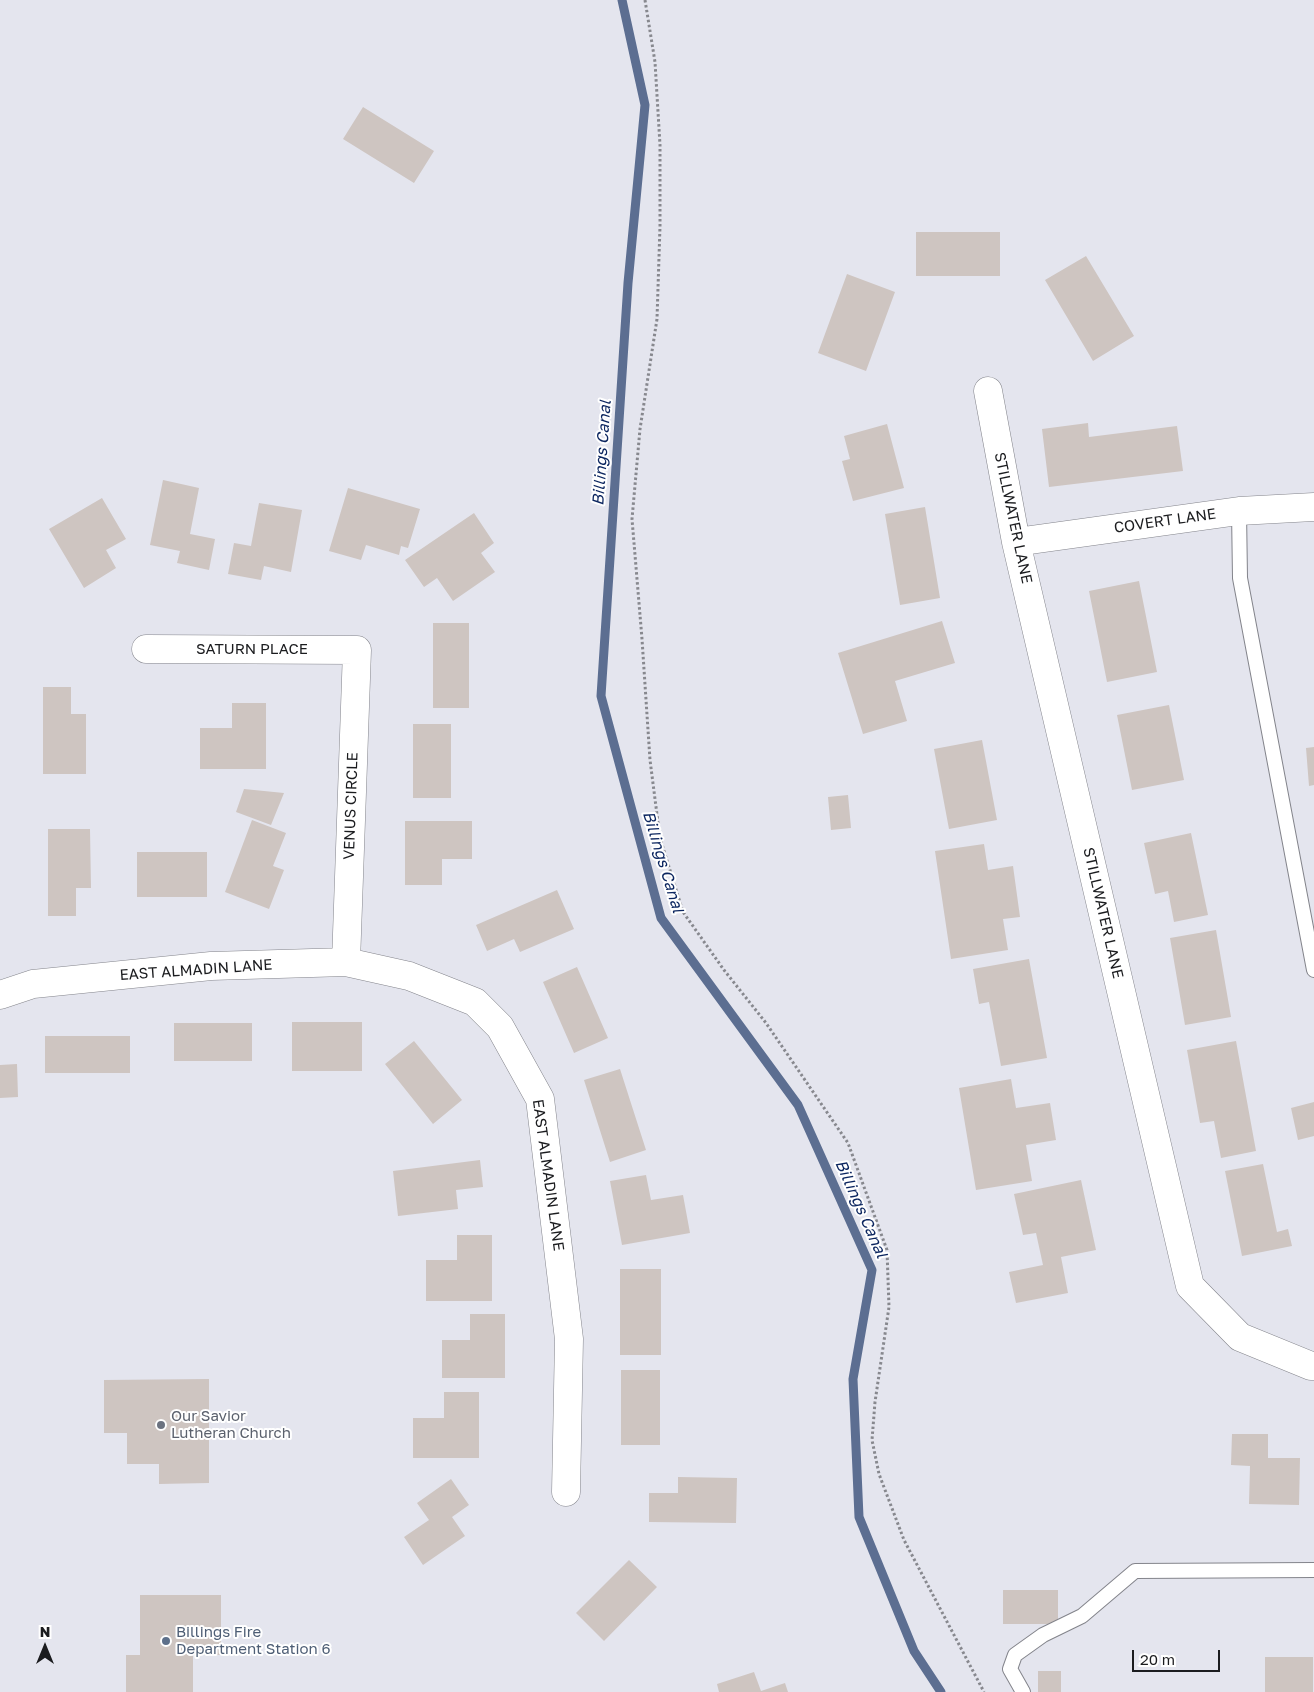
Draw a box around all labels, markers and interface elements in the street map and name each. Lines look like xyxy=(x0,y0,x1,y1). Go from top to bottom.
water label: Billings Canal xyxy=(589,400,615,506)
street label: STILLWATER LANE xyxy=(990,451,1036,585)
street label: COVERT LANE xyxy=(1113,505,1217,537)
street label: SATURN PLACE xyxy=(196,640,308,658)
street label: VENUS CIRCLE xyxy=(340,752,362,860)
water label: Billings Canal xyxy=(638,809,688,915)
street label: STILLWATER LANE xyxy=(1079,846,1127,980)
street label: EAST ALMADIN LANE xyxy=(119,956,273,984)
street label: EAST ALMADIN LANE xyxy=(528,1098,568,1252)
water label: Billings Canal xyxy=(831,1157,891,1261)
place label: Our Savior Lutheran Church xyxy=(171,1407,291,1442)
marker: Our Savior Lutheran Church xyxy=(155,1419,167,1431)
north arrow xyxy=(20,1622,70,1672)
text: N xyxy=(40,1623,50,1640)
place label: Billings Fire Department Station 6 xyxy=(176,1623,331,1658)
marker: Billings Fire Department Station 6 xyxy=(160,1635,172,1647)
scale bar xyxy=(1134,1640,1222,1672)
text: 20 m xyxy=(1140,1650,1175,1668)

